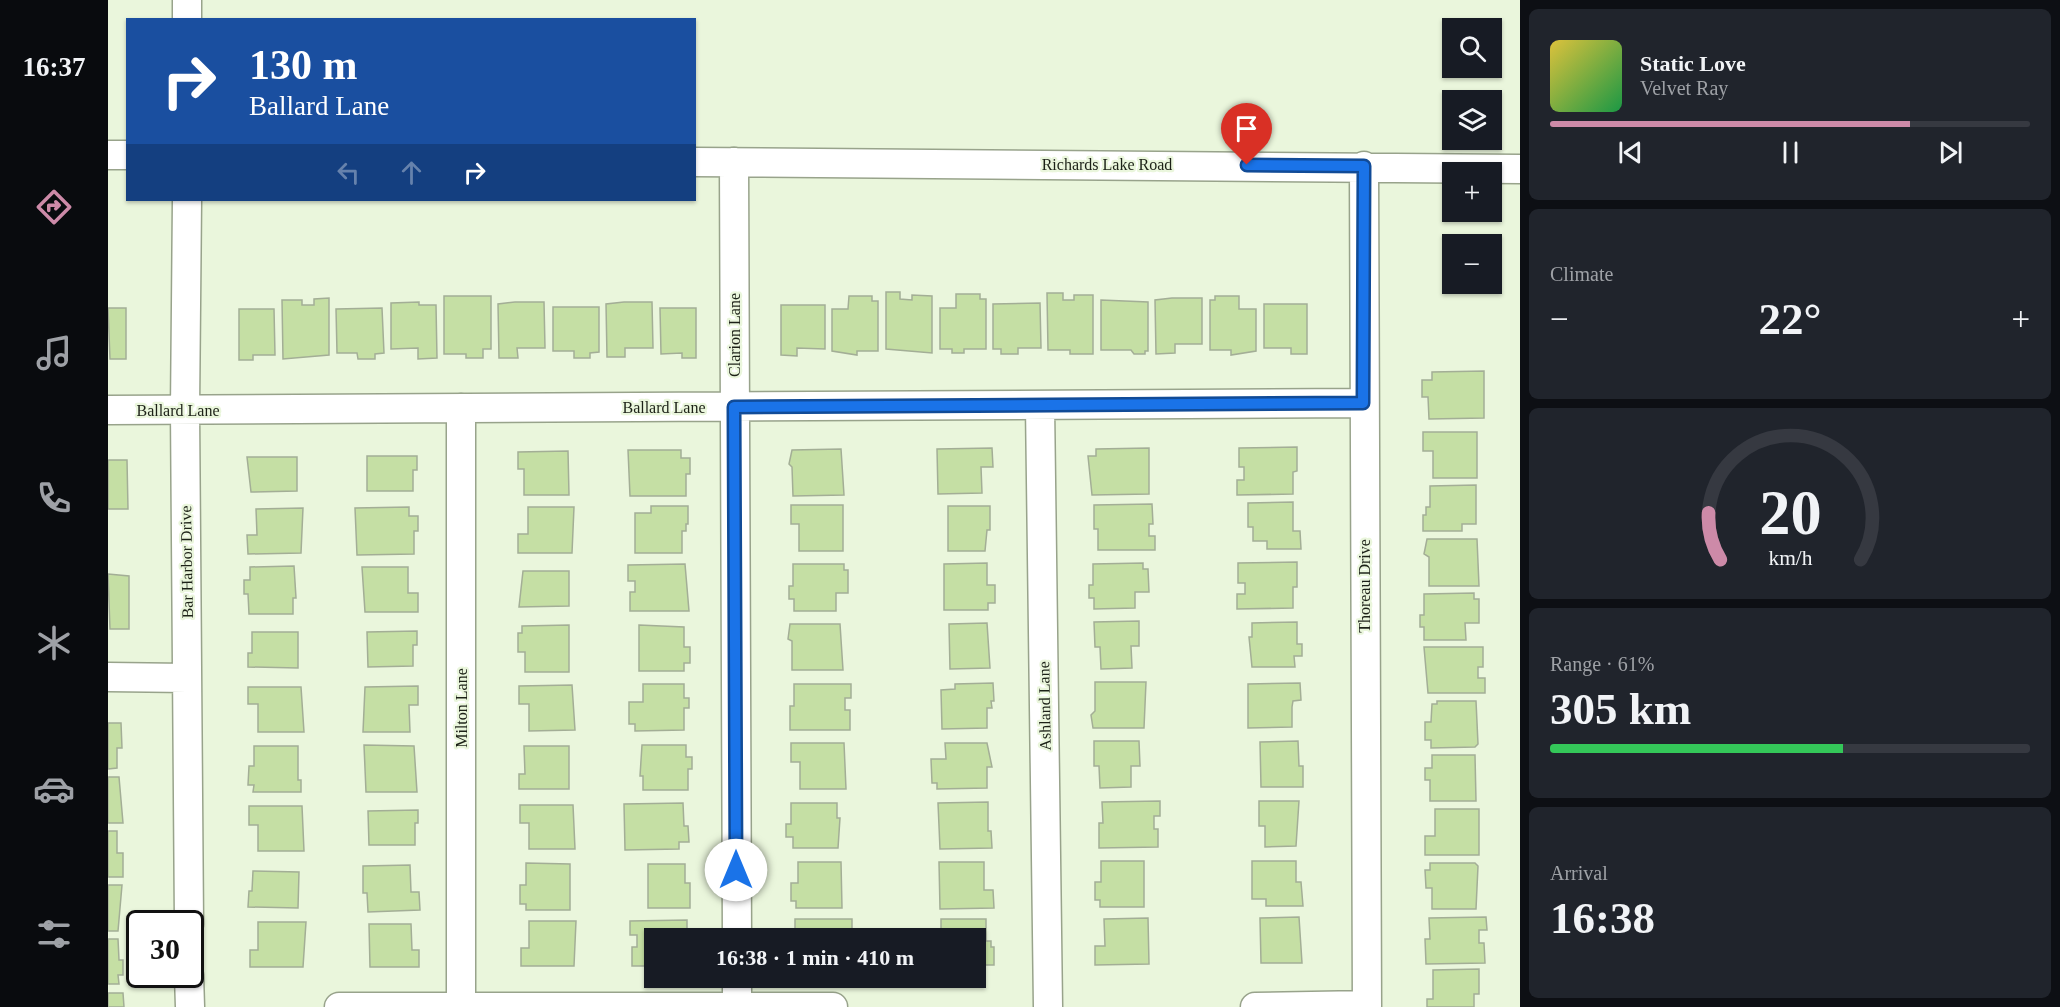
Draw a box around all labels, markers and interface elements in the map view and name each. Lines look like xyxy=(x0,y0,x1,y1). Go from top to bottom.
map controls xyxy=(1442,18,1502,294)
button: search xyxy=(1442,18,1502,78)
icon: right xyxy=(150,42,228,120)
text: 130 m xyxy=(249,42,358,88)
text: Static Love xyxy=(1640,51,1746,76)
text: 16:37 xyxy=(23,52,86,82)
text: Velvet Ray xyxy=(1640,77,1728,99)
button: layers xyxy=(1442,90,1502,150)
text: Ballard Lane xyxy=(249,91,389,121)
pin xyxy=(1221,103,1272,165)
icon: arrive xyxy=(1230,112,1263,145)
icon: previous xyxy=(1614,136,1647,169)
icon: pause xyxy=(1774,136,1807,169)
icon: next xyxy=(1934,136,1967,169)
icon: left xyxy=(332,156,365,189)
icon: ahead xyxy=(395,156,428,189)
icon: right xyxy=(458,156,491,189)
street label: Richards Lake Road xyxy=(1042,156,1172,173)
button: + xyxy=(1442,162,1502,222)
icon: directions xyxy=(33,186,75,228)
button: − xyxy=(1442,234,1502,294)
text: Climate xyxy=(1550,263,1613,285)
street label: Clarion Lane xyxy=(726,293,743,377)
text: 22° xyxy=(1759,294,1822,344)
text: − xyxy=(1550,301,1569,337)
text: + xyxy=(2011,301,2030,337)
icon: music xyxy=(33,332,75,374)
street label: Ballard Lane xyxy=(622,399,706,416)
street label: Ballard Lane xyxy=(136,402,220,419)
icon: phone xyxy=(33,477,75,519)
text: 20 xyxy=(1759,479,1821,548)
street label: Bar Harbor Drive xyxy=(177,505,196,619)
street label: Thoreau Drive xyxy=(1356,539,1373,633)
text: km/h xyxy=(1768,547,1812,571)
icon: climate xyxy=(33,622,75,664)
text: Range · 61% xyxy=(1550,653,1654,675)
street label: Ashland Lane xyxy=(1035,661,1054,751)
street label: Milton Lane xyxy=(453,668,470,748)
text: 305 km xyxy=(1550,684,1691,734)
icon: car xyxy=(33,768,75,810)
position arrow xyxy=(704,838,768,902)
text: Arrival xyxy=(1550,862,1608,884)
text: 16:38 xyxy=(1550,893,1655,943)
speed limit sign: 30 xyxy=(126,910,204,988)
icon: filters xyxy=(33,913,75,955)
text: 16:38 · 1 min · 410 m xyxy=(716,945,914,970)

